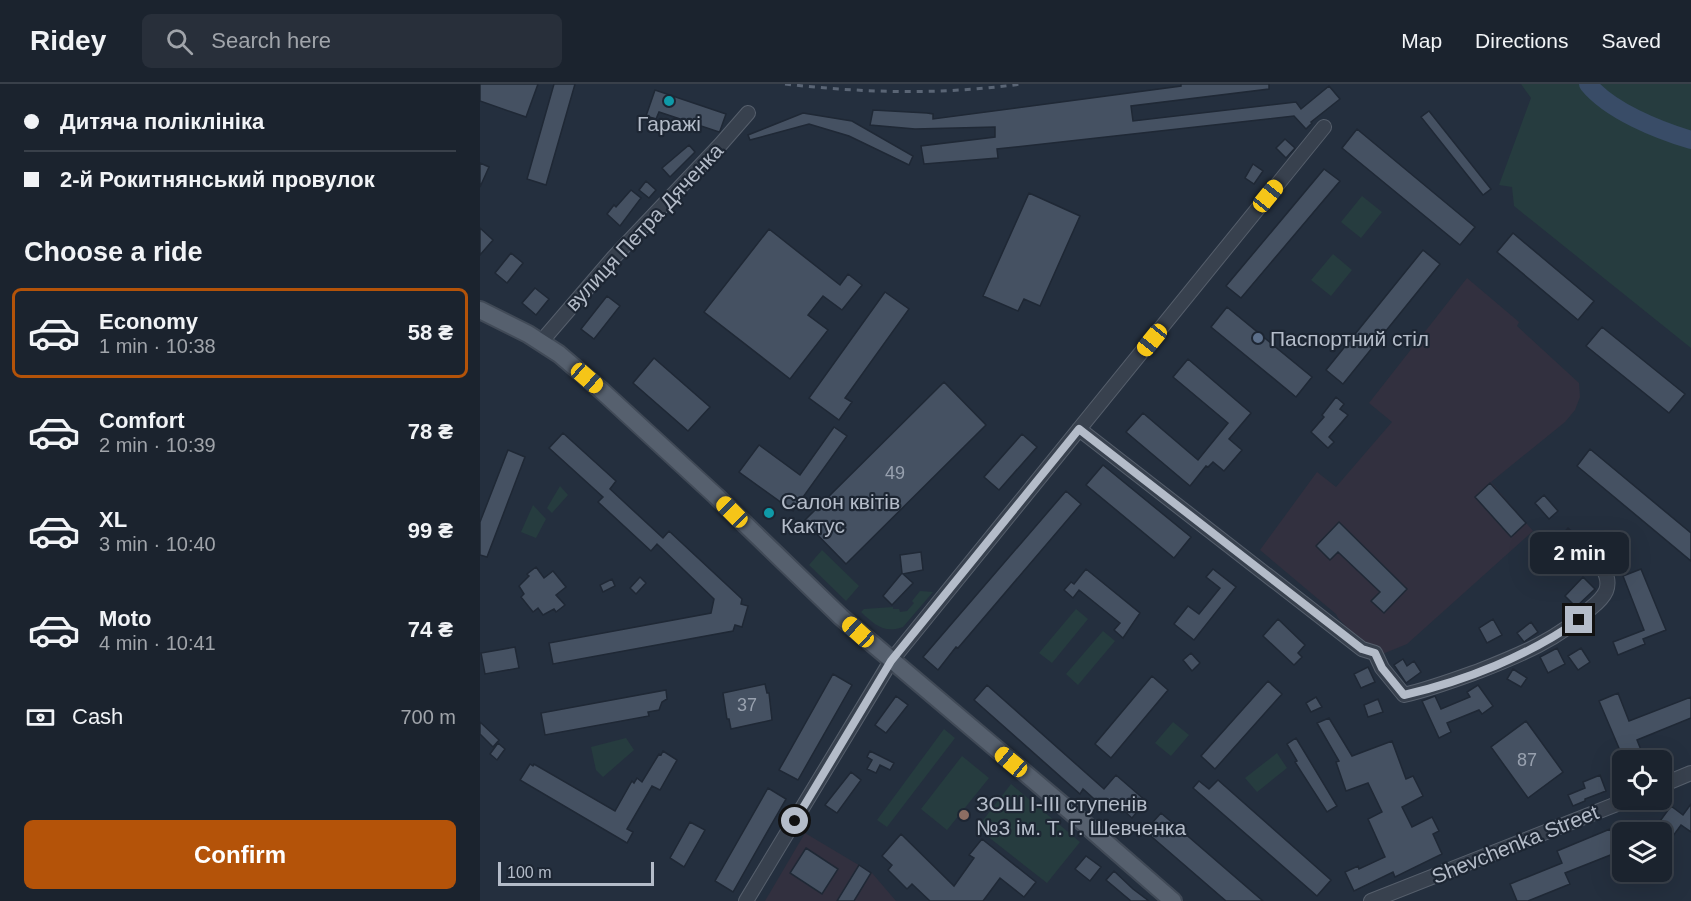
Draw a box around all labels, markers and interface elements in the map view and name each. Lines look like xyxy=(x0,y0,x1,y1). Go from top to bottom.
search box xyxy=(142,14,562,68)
text: Ridey xyxy=(30,25,106,56)
icon: search xyxy=(163,25,196,58)
text: Search here xyxy=(211,28,331,53)
text: Map xyxy=(1401,29,1442,52)
text: Directions xyxy=(1475,29,1568,52)
text: Saved xyxy=(1601,29,1661,52)
marker: Гаражі xyxy=(662,94,676,108)
text: Дитяча поліклініка xyxy=(60,109,264,134)
place label: Гаражі xyxy=(637,112,701,135)
street label: вулиця Петра Дяченка xyxy=(561,138,728,315)
text: 2-й Рокитнянський провулок xyxy=(60,167,375,192)
car xyxy=(1250,176,1286,216)
text: Choose a ride xyxy=(24,237,203,267)
icon: car xyxy=(27,306,81,360)
text: Economy xyxy=(99,309,198,334)
text: 58 ₴ xyxy=(408,320,453,345)
car xyxy=(1134,320,1170,360)
place label: Паспортний стіл xyxy=(1270,327,1429,350)
marker: Паспортний стіл xyxy=(1251,331,1265,345)
text: 1 min · 10:38 xyxy=(99,335,216,357)
car xyxy=(568,359,606,397)
icon: car xyxy=(27,405,81,459)
text: Comfort xyxy=(99,408,185,433)
text: 78 ₴ xyxy=(408,419,453,444)
text: 2 min · 10:39 xyxy=(99,434,216,456)
house number: 49 xyxy=(885,463,905,483)
place label: Салон квітів Кактус xyxy=(781,490,900,537)
car xyxy=(713,493,751,531)
icon: car xyxy=(27,504,81,558)
marker: Салон квітів Кактус xyxy=(762,506,776,520)
text: XL xyxy=(99,507,127,532)
text: 99 ₴ xyxy=(408,518,453,543)
text: 3 min · 10:40 xyxy=(99,533,216,555)
callout: 2 min xyxy=(1530,533,1628,575)
text: 2 min xyxy=(1553,542,1606,564)
icon: car xyxy=(27,603,81,657)
text: Moto xyxy=(99,606,152,631)
route end xyxy=(1565,606,1592,633)
car xyxy=(839,613,877,651)
text: 74 ₴ xyxy=(408,617,453,642)
text: 4 min · 10:41 xyxy=(99,632,216,654)
house number: 37 xyxy=(737,695,757,715)
icon: cash xyxy=(24,701,57,734)
text: Cash xyxy=(72,704,123,729)
text: 700 m xyxy=(400,706,456,728)
car xyxy=(991,744,1031,780)
house number: 87 xyxy=(1517,750,1537,770)
map controls xyxy=(1612,750,1672,882)
button: locate xyxy=(1612,750,1672,810)
place label: ЗОШ І-ІІІ ступенів №3 ім. Т. Г. Шевченка xyxy=(976,792,1186,839)
street label: Shevchenka Street xyxy=(1428,800,1602,888)
route start xyxy=(781,807,808,834)
marker: ЗОШ І-ІІІ ступенів №3 ім. Т. Г. Шевченка xyxy=(957,808,971,822)
button: Confirm xyxy=(24,820,456,889)
button: layers xyxy=(1612,822,1672,882)
scale bar xyxy=(498,859,654,886)
text: 100 m xyxy=(507,864,551,881)

